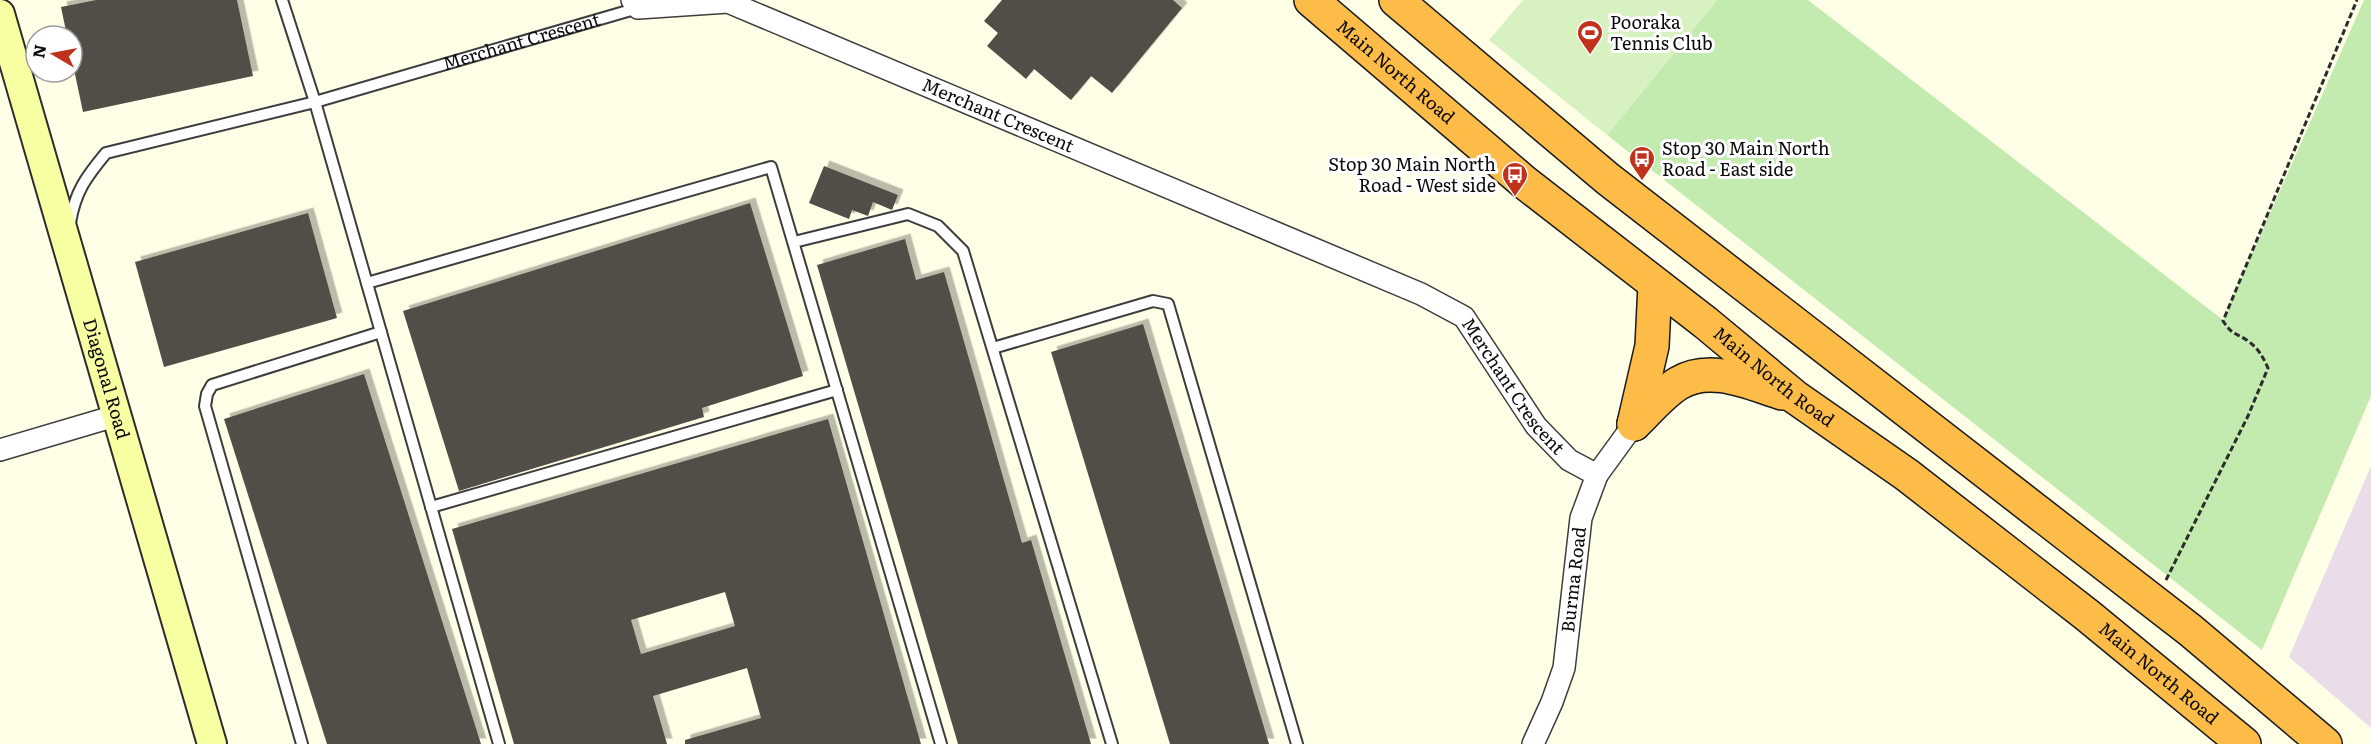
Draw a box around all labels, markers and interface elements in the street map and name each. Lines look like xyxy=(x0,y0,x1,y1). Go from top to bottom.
street label: Merchant Crescent xyxy=(439,5,604,76)
place label: Pooraka Tennis Club xyxy=(1610,8,1713,56)
street label: Main North Road xyxy=(1331,12,1462,129)
sports icon: Pooraka Tennis Club xyxy=(1575,18,1605,56)
north arrow xyxy=(24,24,84,84)
text: N xyxy=(25,43,51,60)
street label: Merchant Crescent xyxy=(918,70,1079,159)
place label: Stop 30 Main North Road - East side xyxy=(1662,134,1830,182)
bus stop icon: Stop 30 Main North Road - East side xyxy=(1627,144,1657,182)
place label: Stop 30 Main North Road - West side xyxy=(1328,150,1496,198)
bus stop icon: Stop 30 Main North Road - West side xyxy=(1500,160,1530,198)
street label: Merchant Crescent xyxy=(1456,312,1572,461)
street label: Diagonal Road xyxy=(77,315,138,442)
street label: Main North Road xyxy=(1708,319,1841,433)
street label: Burma Road xyxy=(1553,525,1592,634)
street label: Main North Road xyxy=(2093,615,2225,730)

